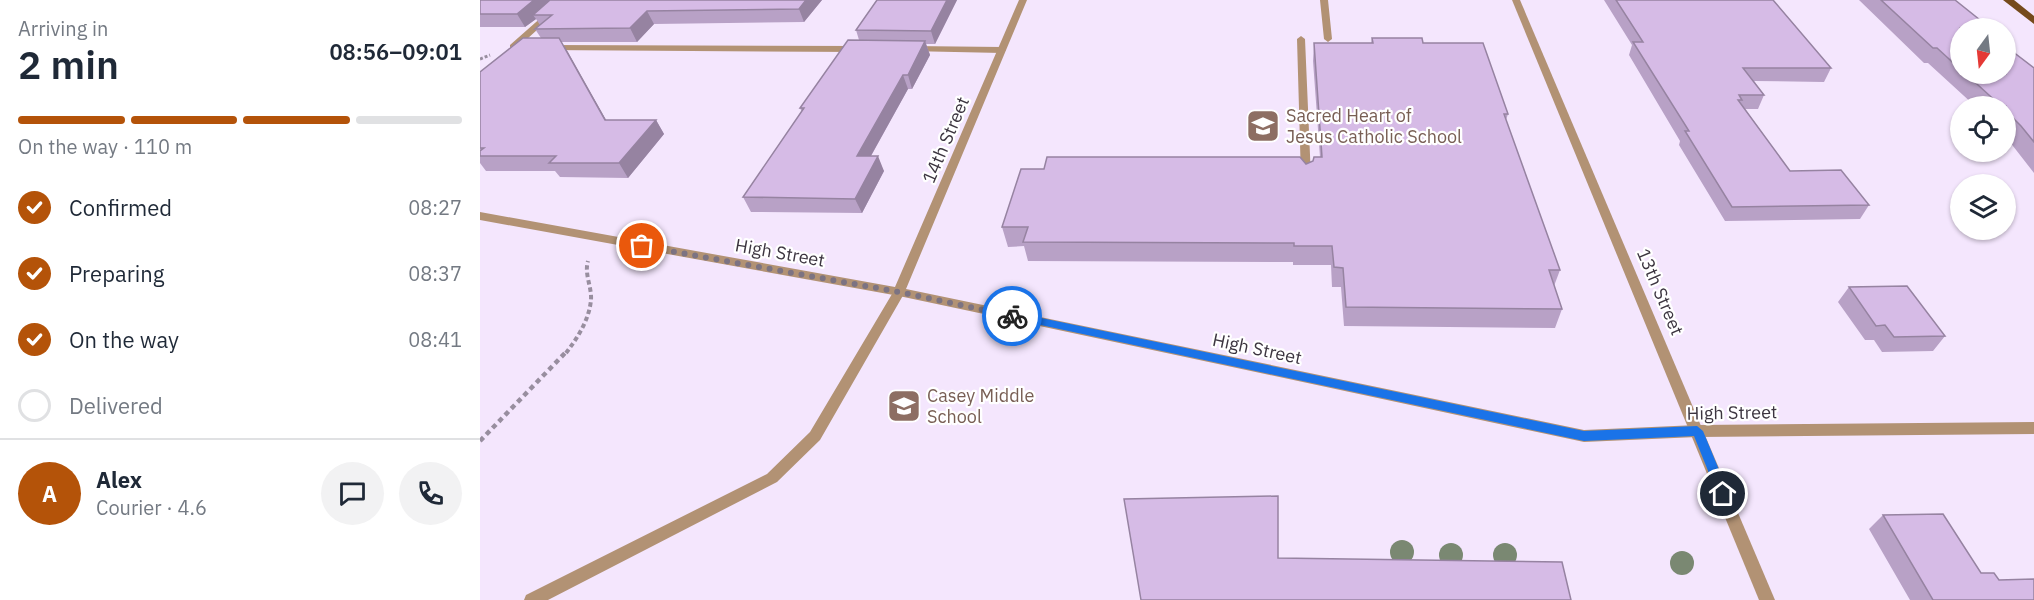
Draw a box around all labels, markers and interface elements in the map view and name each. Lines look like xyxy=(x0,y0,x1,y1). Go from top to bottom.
text: Arriving in xyxy=(18,15,108,42)
north arrow xyxy=(1950,18,2016,84)
map controls xyxy=(1950,18,2016,240)
text: 08:56–09:01 xyxy=(329,37,462,66)
text: 2 min xyxy=(18,39,119,90)
street label: 14th Street xyxy=(917,93,974,187)
button: locate xyxy=(1950,96,2016,162)
place label: Sacred Heart of Jesus Catholic School xyxy=(1286,104,1462,148)
school or university icon: Sacred Heart of Jesus Catholic School xyxy=(1245,108,1281,144)
text: On the way · 110 m xyxy=(18,133,192,160)
button: layers xyxy=(1950,174,2016,240)
icon: check xyxy=(18,191,51,224)
text: Confirmed xyxy=(69,193,172,222)
text: 08:27 xyxy=(408,194,462,221)
pin xyxy=(616,220,667,271)
icon: bag xyxy=(625,229,658,262)
street label: High Street xyxy=(733,233,827,272)
street label: 13th Street xyxy=(1632,245,1689,339)
icon: check xyxy=(18,257,51,290)
text: Preparing xyxy=(69,259,164,288)
text: 08:37 xyxy=(408,260,462,287)
courier xyxy=(982,286,1042,346)
icon: bike xyxy=(996,300,1029,333)
icon: check xyxy=(18,323,51,356)
text: On the way xyxy=(69,325,179,354)
text: 08:41 xyxy=(408,326,462,353)
street label: High Street xyxy=(1210,328,1304,369)
place label: Casey Middle School xyxy=(927,384,1034,428)
school or university icon: Casey Middle School xyxy=(886,388,922,424)
text: Delivered xyxy=(69,391,163,420)
street label: High Street xyxy=(1687,400,1777,425)
button: chat xyxy=(321,462,384,525)
button: phone xyxy=(399,462,462,525)
text: Alex xyxy=(96,465,142,494)
pin xyxy=(1697,468,1748,519)
icon: home xyxy=(1706,477,1739,510)
text: A xyxy=(42,479,57,508)
text: Courier · 4.6 xyxy=(96,494,207,521)

